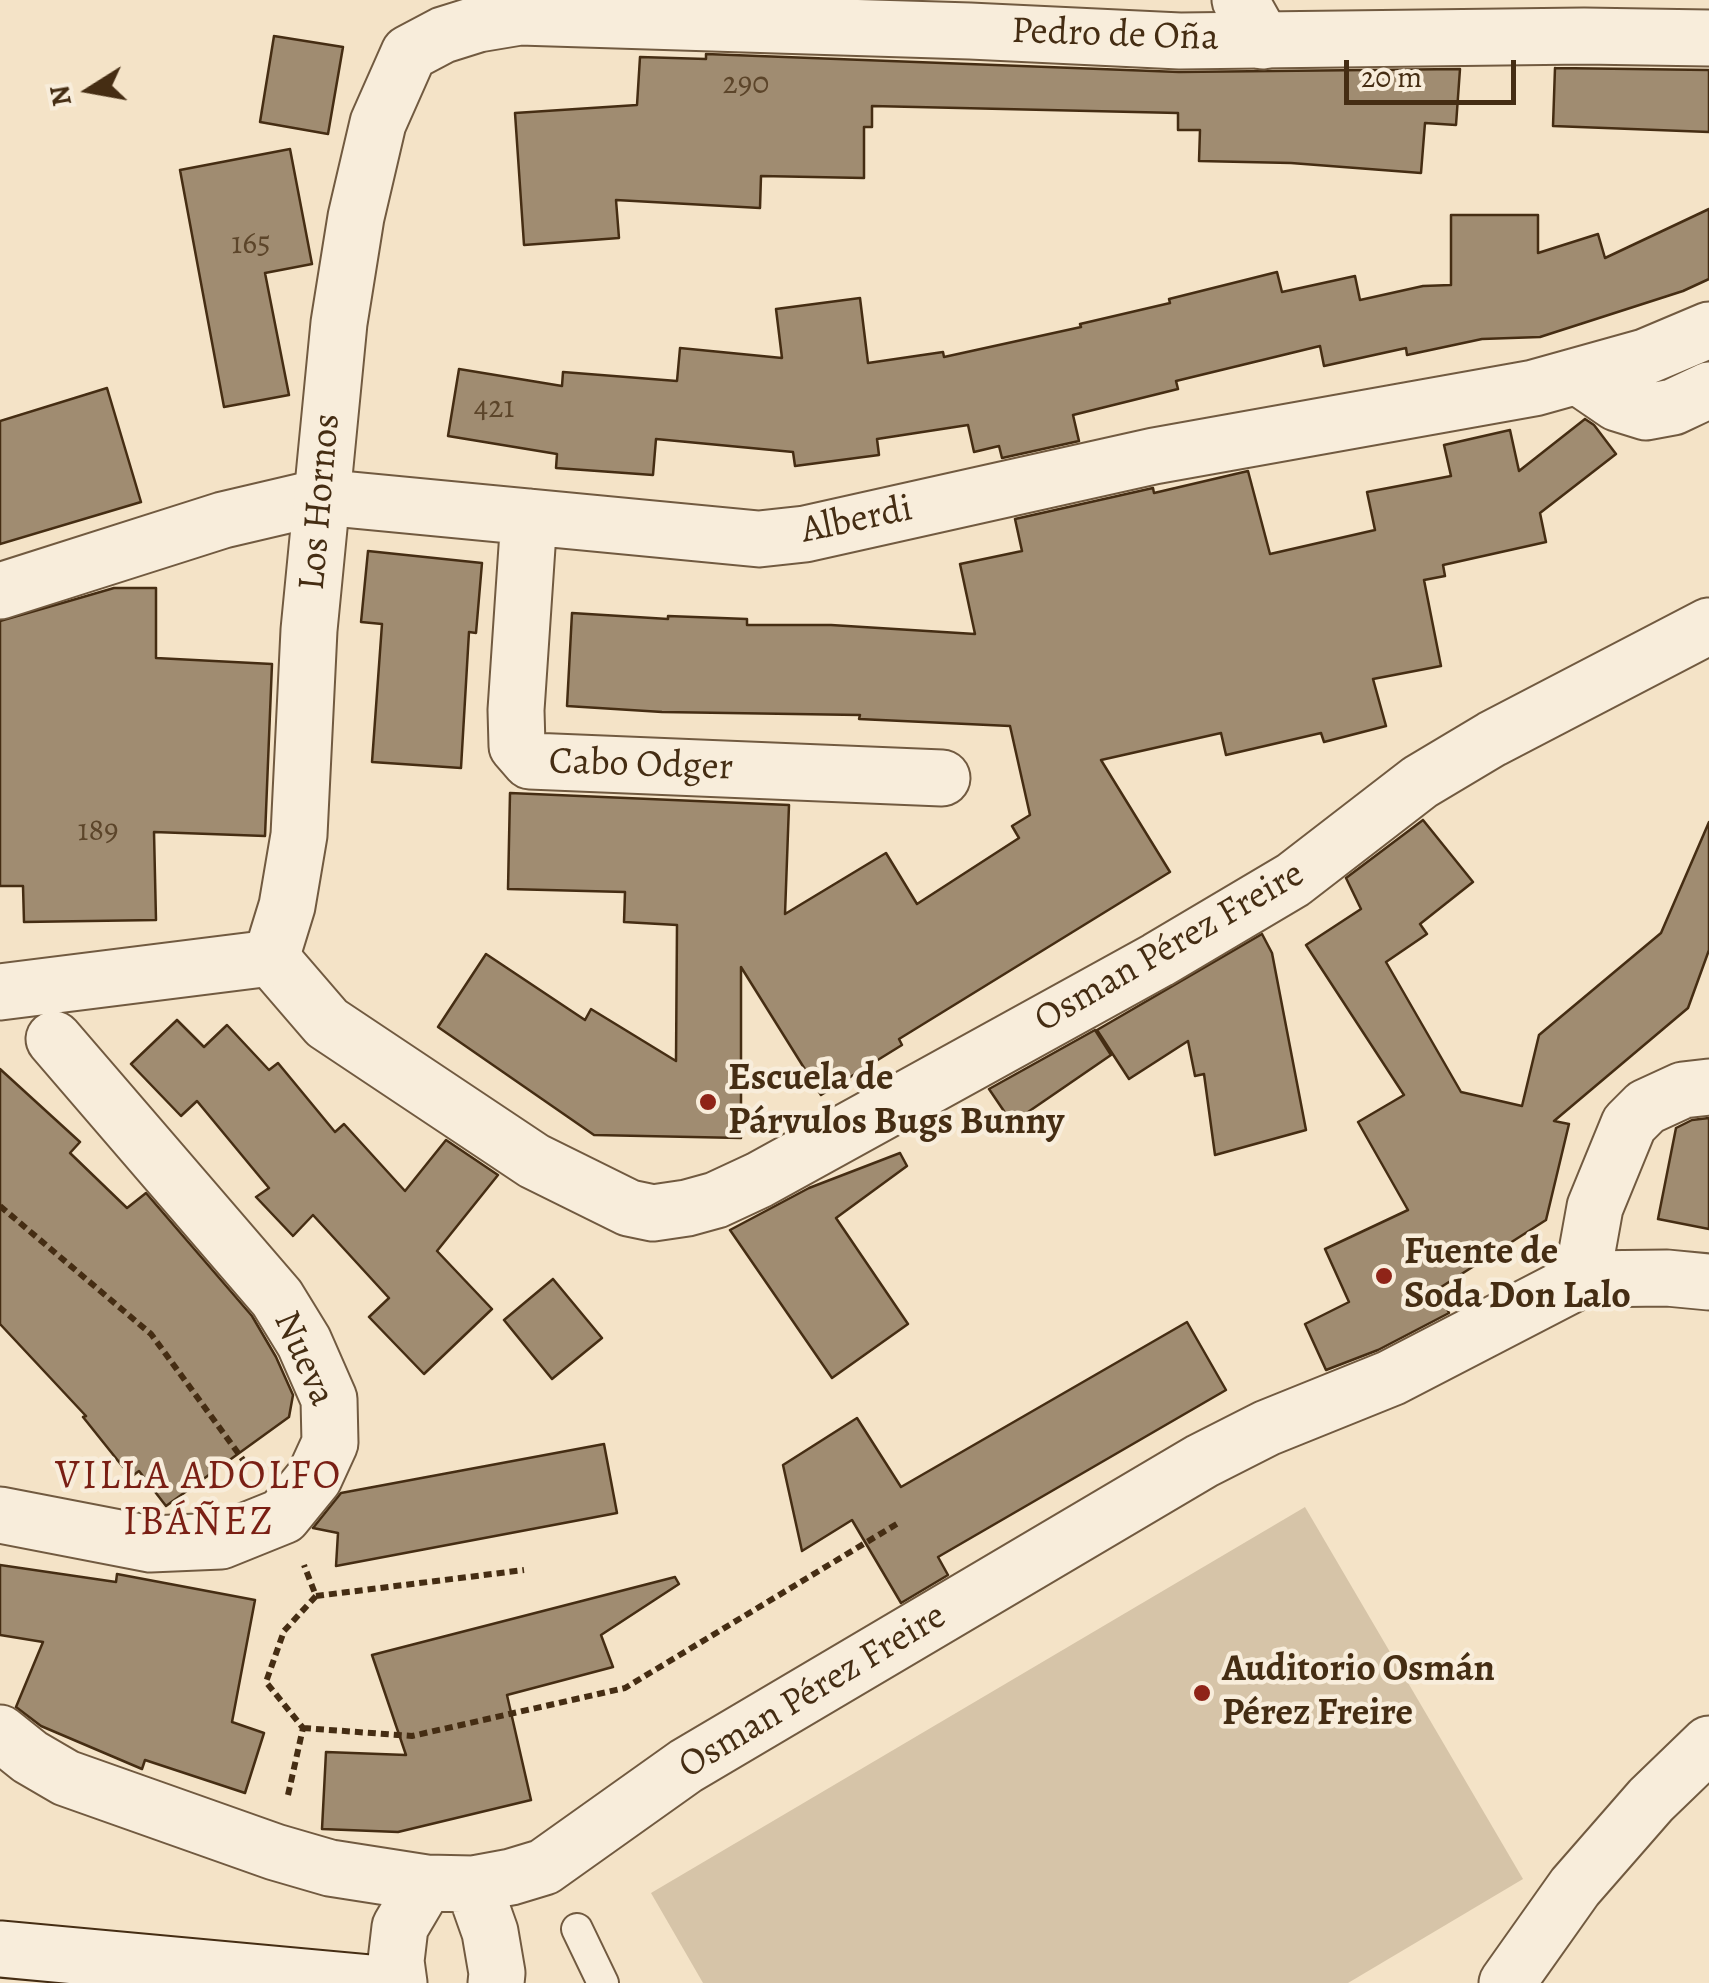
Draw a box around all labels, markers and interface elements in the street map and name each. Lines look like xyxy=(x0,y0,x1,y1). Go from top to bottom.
street label: Pedro de Oña xyxy=(1010,10,1220,62)
north arrow xyxy=(40,40,140,140)
scale bar xyxy=(1349,40,1522,102)
text: 20 m xyxy=(1361,57,1422,97)
house number: 290 xyxy=(723,66,769,104)
text: N xyxy=(40,82,81,109)
house number: 165 xyxy=(231,226,271,264)
house number: 421 xyxy=(474,390,514,428)
street label: Los Hornos xyxy=(291,412,351,592)
street label: Alberdi xyxy=(797,487,917,555)
street label: Cabo Odger xyxy=(548,740,734,792)
house number: 189 xyxy=(77,813,119,851)
street label: Osman Pérez Freire xyxy=(1027,852,1313,1044)
place label: Escuela de Párvulos Bugs Bunny xyxy=(728,1057,1064,1146)
marker: Escuela de Párvulos Bugs Bunny xyxy=(697,1091,719,1113)
place label: Fuente de Soda Don Lalo xyxy=(1404,1231,1631,1320)
marker: Fuente de Soda Don Lalo xyxy=(1373,1265,1395,1287)
street label: Nueva xyxy=(262,1305,344,1413)
district label: VILLA ADOLFO IBÁÑEZ xyxy=(55,1454,343,1548)
street label: Osman Pérez Freire xyxy=(671,1594,955,1790)
place label: Auditorio Osmán Pérez Freire xyxy=(1222,1648,1495,1738)
marker: Auditorio Osmán Pérez Freire xyxy=(1191,1682,1213,1704)

